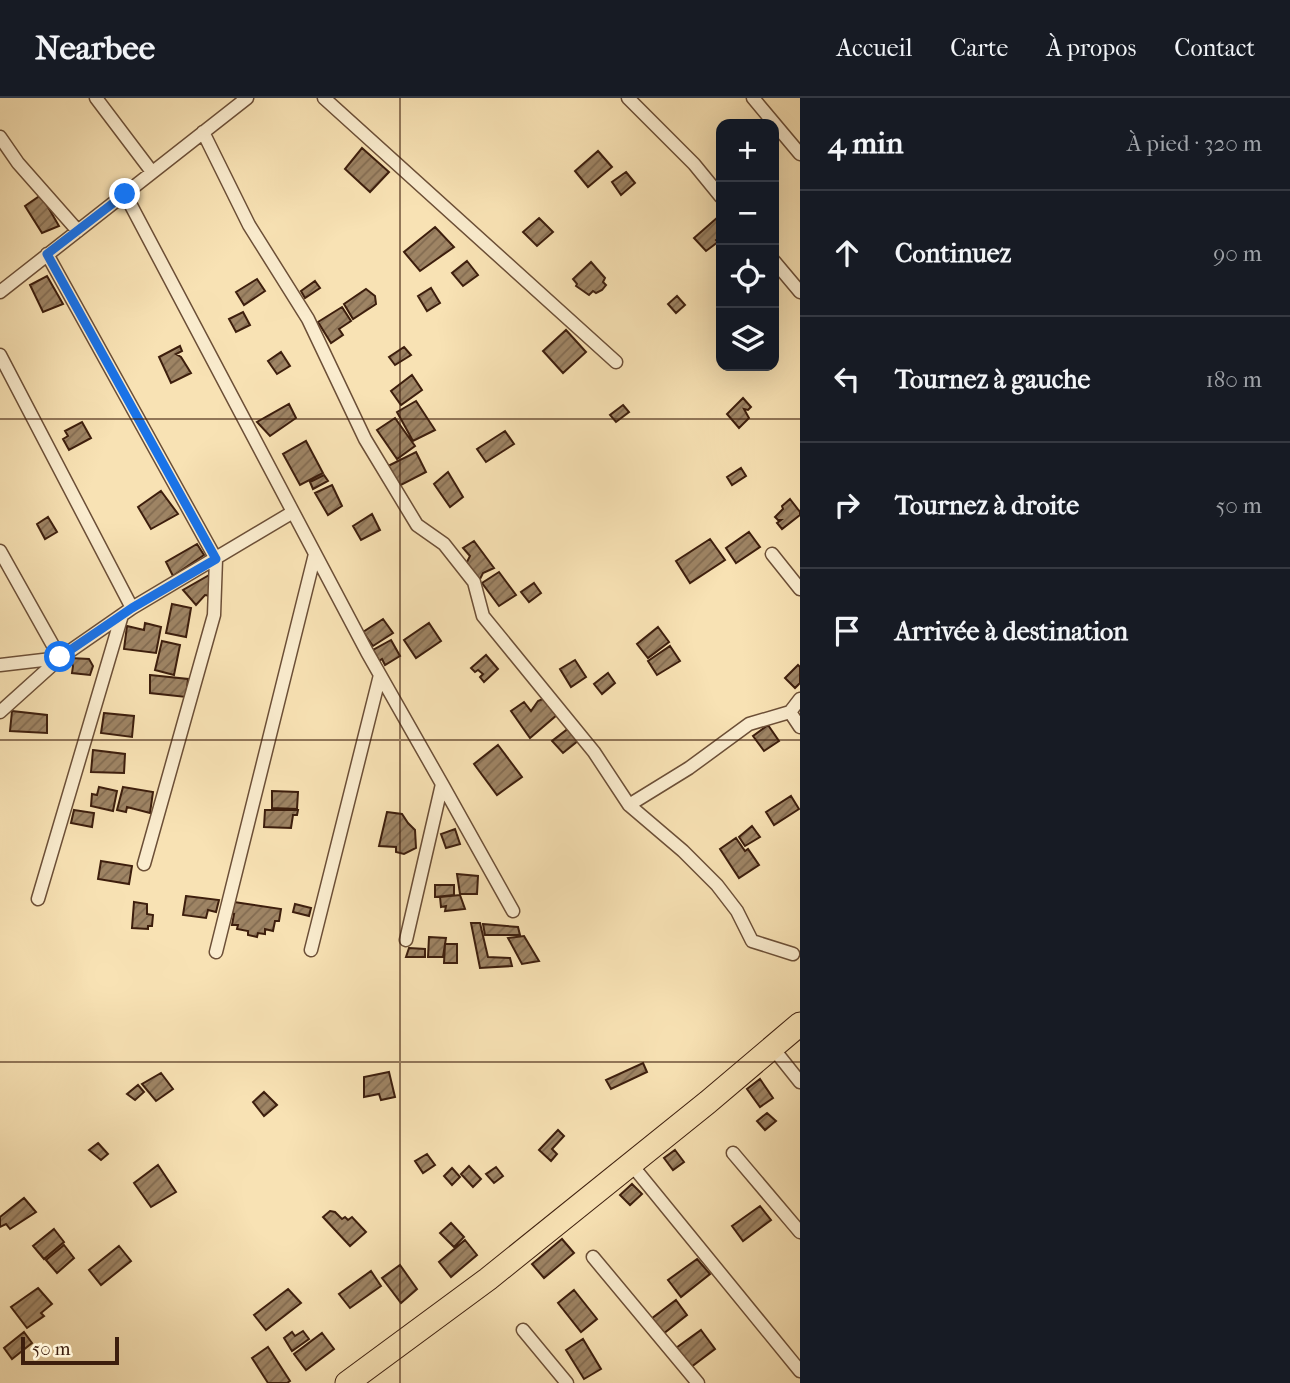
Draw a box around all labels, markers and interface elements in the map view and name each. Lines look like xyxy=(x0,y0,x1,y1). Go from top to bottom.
text: Nearbee xyxy=(35,29,155,68)
text: Accueil xyxy=(837,34,912,62)
text: Carte xyxy=(950,34,1008,62)
text: À propos xyxy=(1046,34,1136,62)
text: Contact xyxy=(1174,34,1255,62)
map controls xyxy=(716,119,779,371)
button: + xyxy=(716,119,779,182)
text: 4 min xyxy=(828,126,903,161)
text: À pied · 320 m xyxy=(1127,130,1262,157)
route end xyxy=(109,178,140,209)
button: − xyxy=(716,182,779,245)
icon: ahead xyxy=(828,234,866,272)
text: Continuez xyxy=(895,238,1011,269)
text: 90 m xyxy=(1213,240,1262,267)
button: locate xyxy=(716,245,779,308)
button: layers xyxy=(716,308,779,371)
icon: left xyxy=(828,360,866,398)
text: Tournez à gauche xyxy=(895,364,1090,395)
text: 180 m xyxy=(1205,366,1262,393)
icon: right xyxy=(828,486,866,524)
text: Tournez à droite xyxy=(895,490,1079,521)
text: 50 m xyxy=(1215,492,1262,519)
icon: arrive xyxy=(828,612,866,650)
text: Arrivée à destination xyxy=(895,616,1128,647)
route start xyxy=(44,641,75,672)
scale bar xyxy=(21,1334,119,1366)
text: 50 m xyxy=(32,1338,71,1360)

